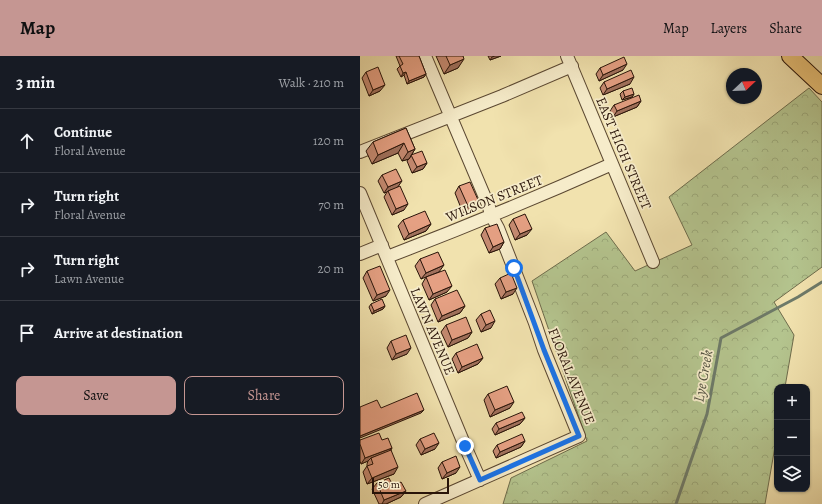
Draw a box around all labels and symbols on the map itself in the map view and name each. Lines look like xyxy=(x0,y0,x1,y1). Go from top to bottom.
north arrow xyxy=(726,68,762,104)
street label: EAST HIGH STREET xyxy=(591,94,656,213)
street label: WILSON STREET xyxy=(442,170,546,227)
route start xyxy=(505,259,523,277)
street label: LAWN AVENUE xyxy=(406,285,459,378)
street label: FLORAL AVENUE xyxy=(543,325,600,427)
water label: Lye Creek xyxy=(689,348,717,404)
route end xyxy=(456,437,474,455)
scale bar xyxy=(372,476,449,495)

